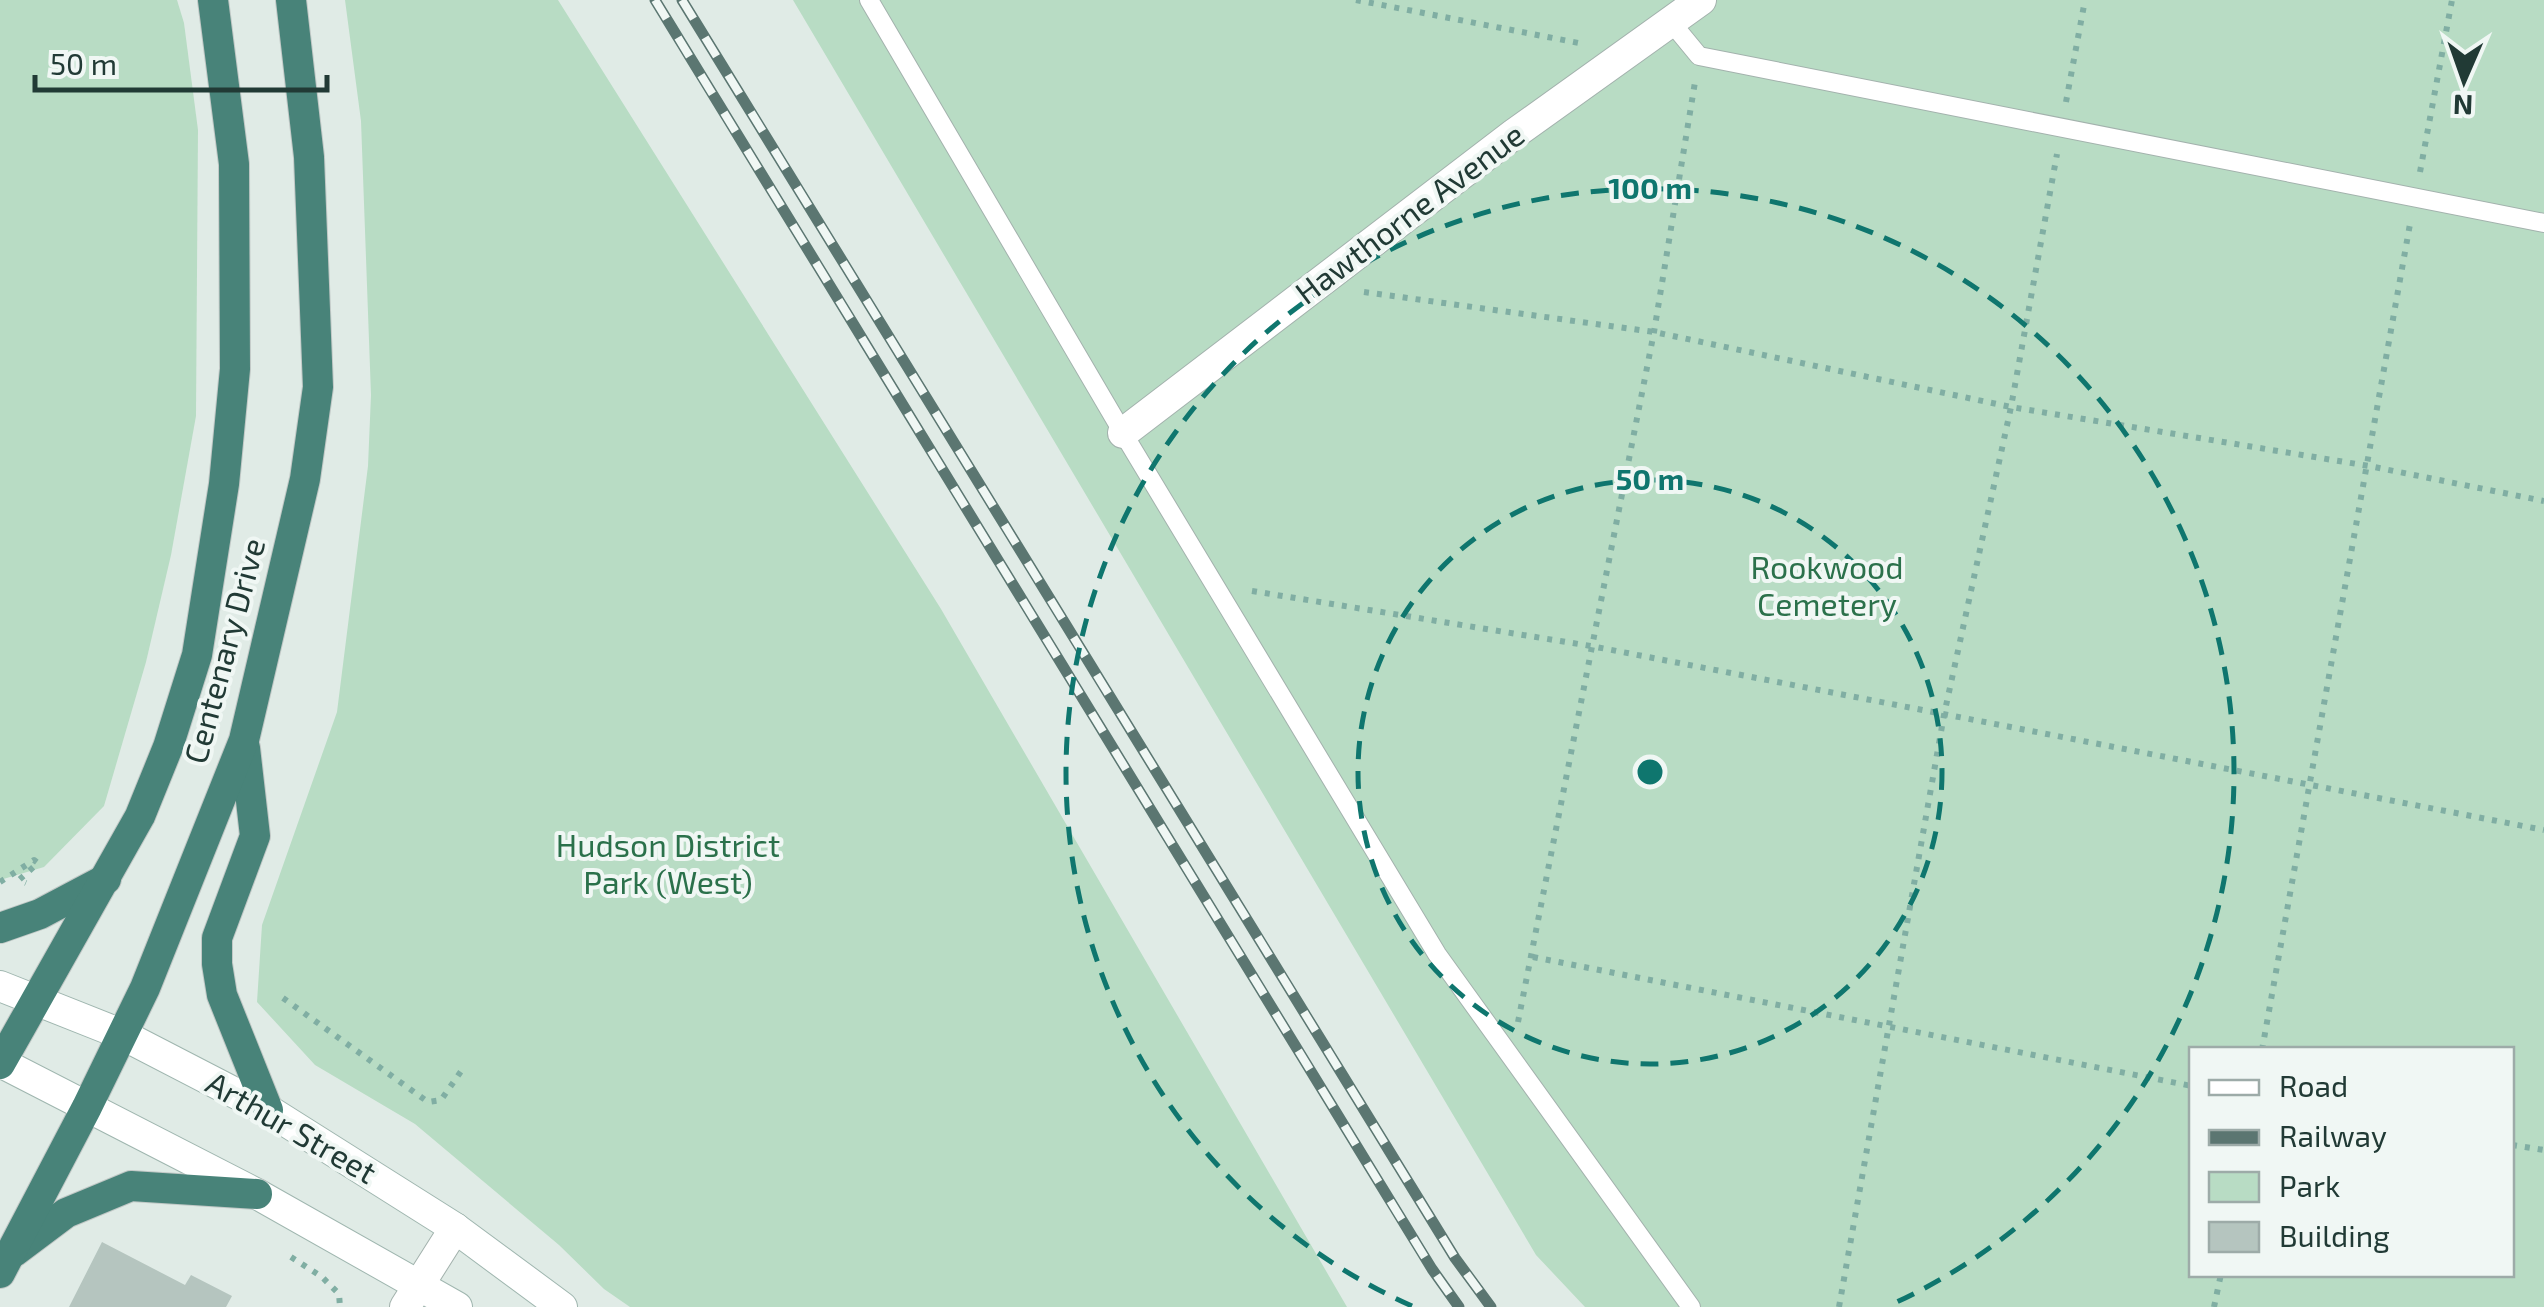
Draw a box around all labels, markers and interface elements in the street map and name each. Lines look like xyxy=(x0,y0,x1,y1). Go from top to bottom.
scale bar xyxy=(35,30,328,92)
north arrow xyxy=(2414,30,2514,130)
text: 50 m xyxy=(50,45,117,81)
text: N xyxy=(2452,89,2474,123)
street label: Hawthorne Avenue xyxy=(1287,114,1531,311)
text: 100 m xyxy=(1608,169,1692,205)
text: 50 m xyxy=(1616,460,1684,496)
street label: Centenary Drive xyxy=(175,534,271,767)
park label: Rookwood Cemetery xyxy=(1750,547,1904,622)
centre of rings xyxy=(1632,754,1668,790)
park label: Hudson District Park (West) xyxy=(556,825,780,900)
legend xyxy=(2189,1047,2514,1277)
street label: Arthur Street xyxy=(200,1062,384,1190)
text: Road xyxy=(2279,1067,2348,1103)
text: Railway xyxy=(2279,1117,2387,1153)
text: Park xyxy=(2279,1167,2340,1203)
text: Building xyxy=(2279,1217,2390,1253)

